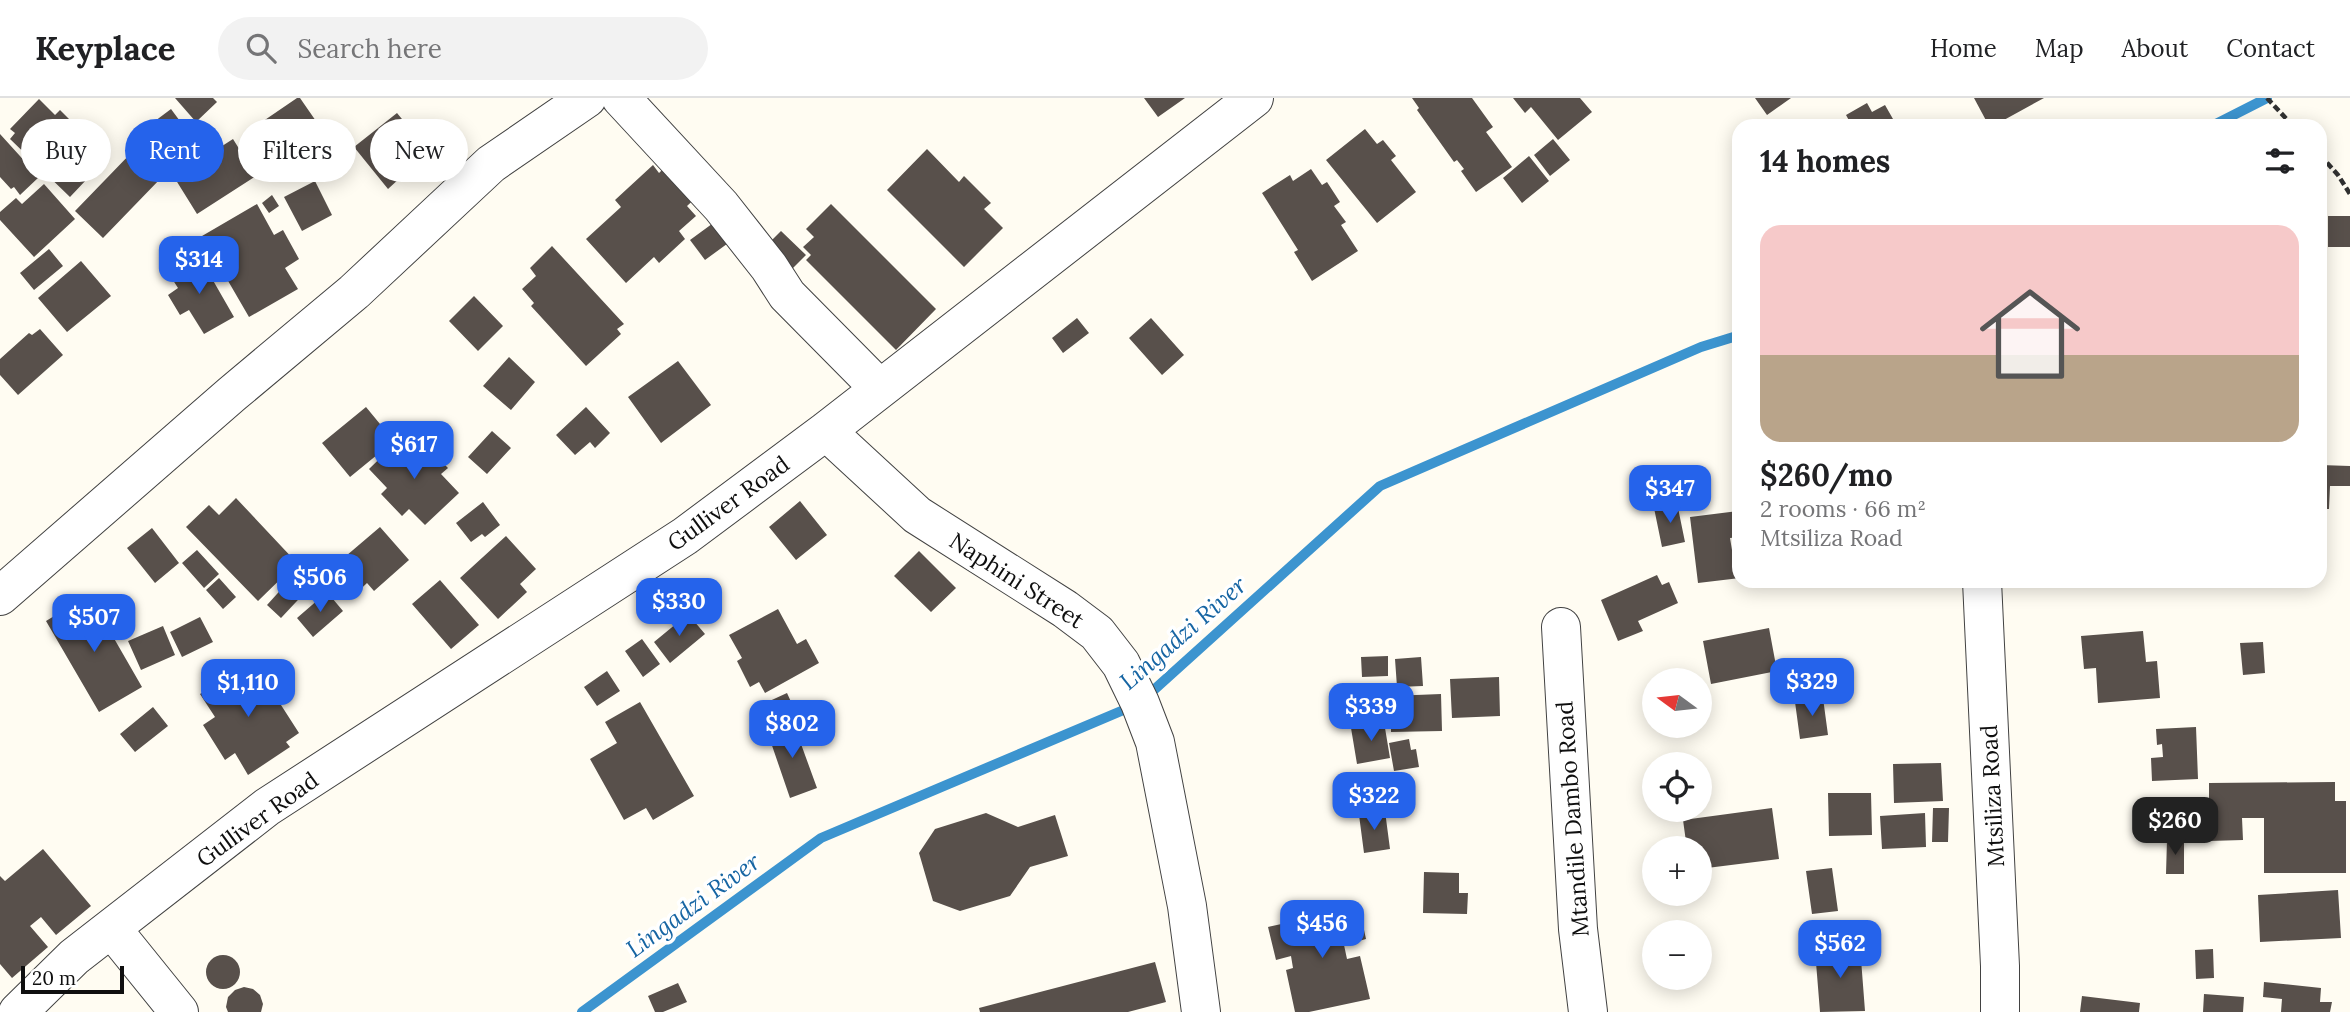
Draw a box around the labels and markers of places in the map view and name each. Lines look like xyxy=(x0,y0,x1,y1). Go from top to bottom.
pin: $314 xyxy=(158,236,240,296)
pin: $617 xyxy=(373,422,455,481)
pin: $347 xyxy=(1629,466,1711,525)
pin: $506 xyxy=(279,554,361,614)
pin: $330 xyxy=(638,578,720,638)
pin: $507 xyxy=(53,594,135,654)
pin: $329 xyxy=(1771,658,1853,718)
pin: $1,110 xyxy=(191,660,305,719)
pin: $339 xyxy=(1330,684,1412,743)
pin: $802 xyxy=(751,700,833,760)
pin: $322 xyxy=(1333,772,1415,832)
pin: $260 xyxy=(2134,798,2216,857)
pin: $456 xyxy=(1281,900,1363,960)
pin: $562 xyxy=(1799,920,1881,980)

